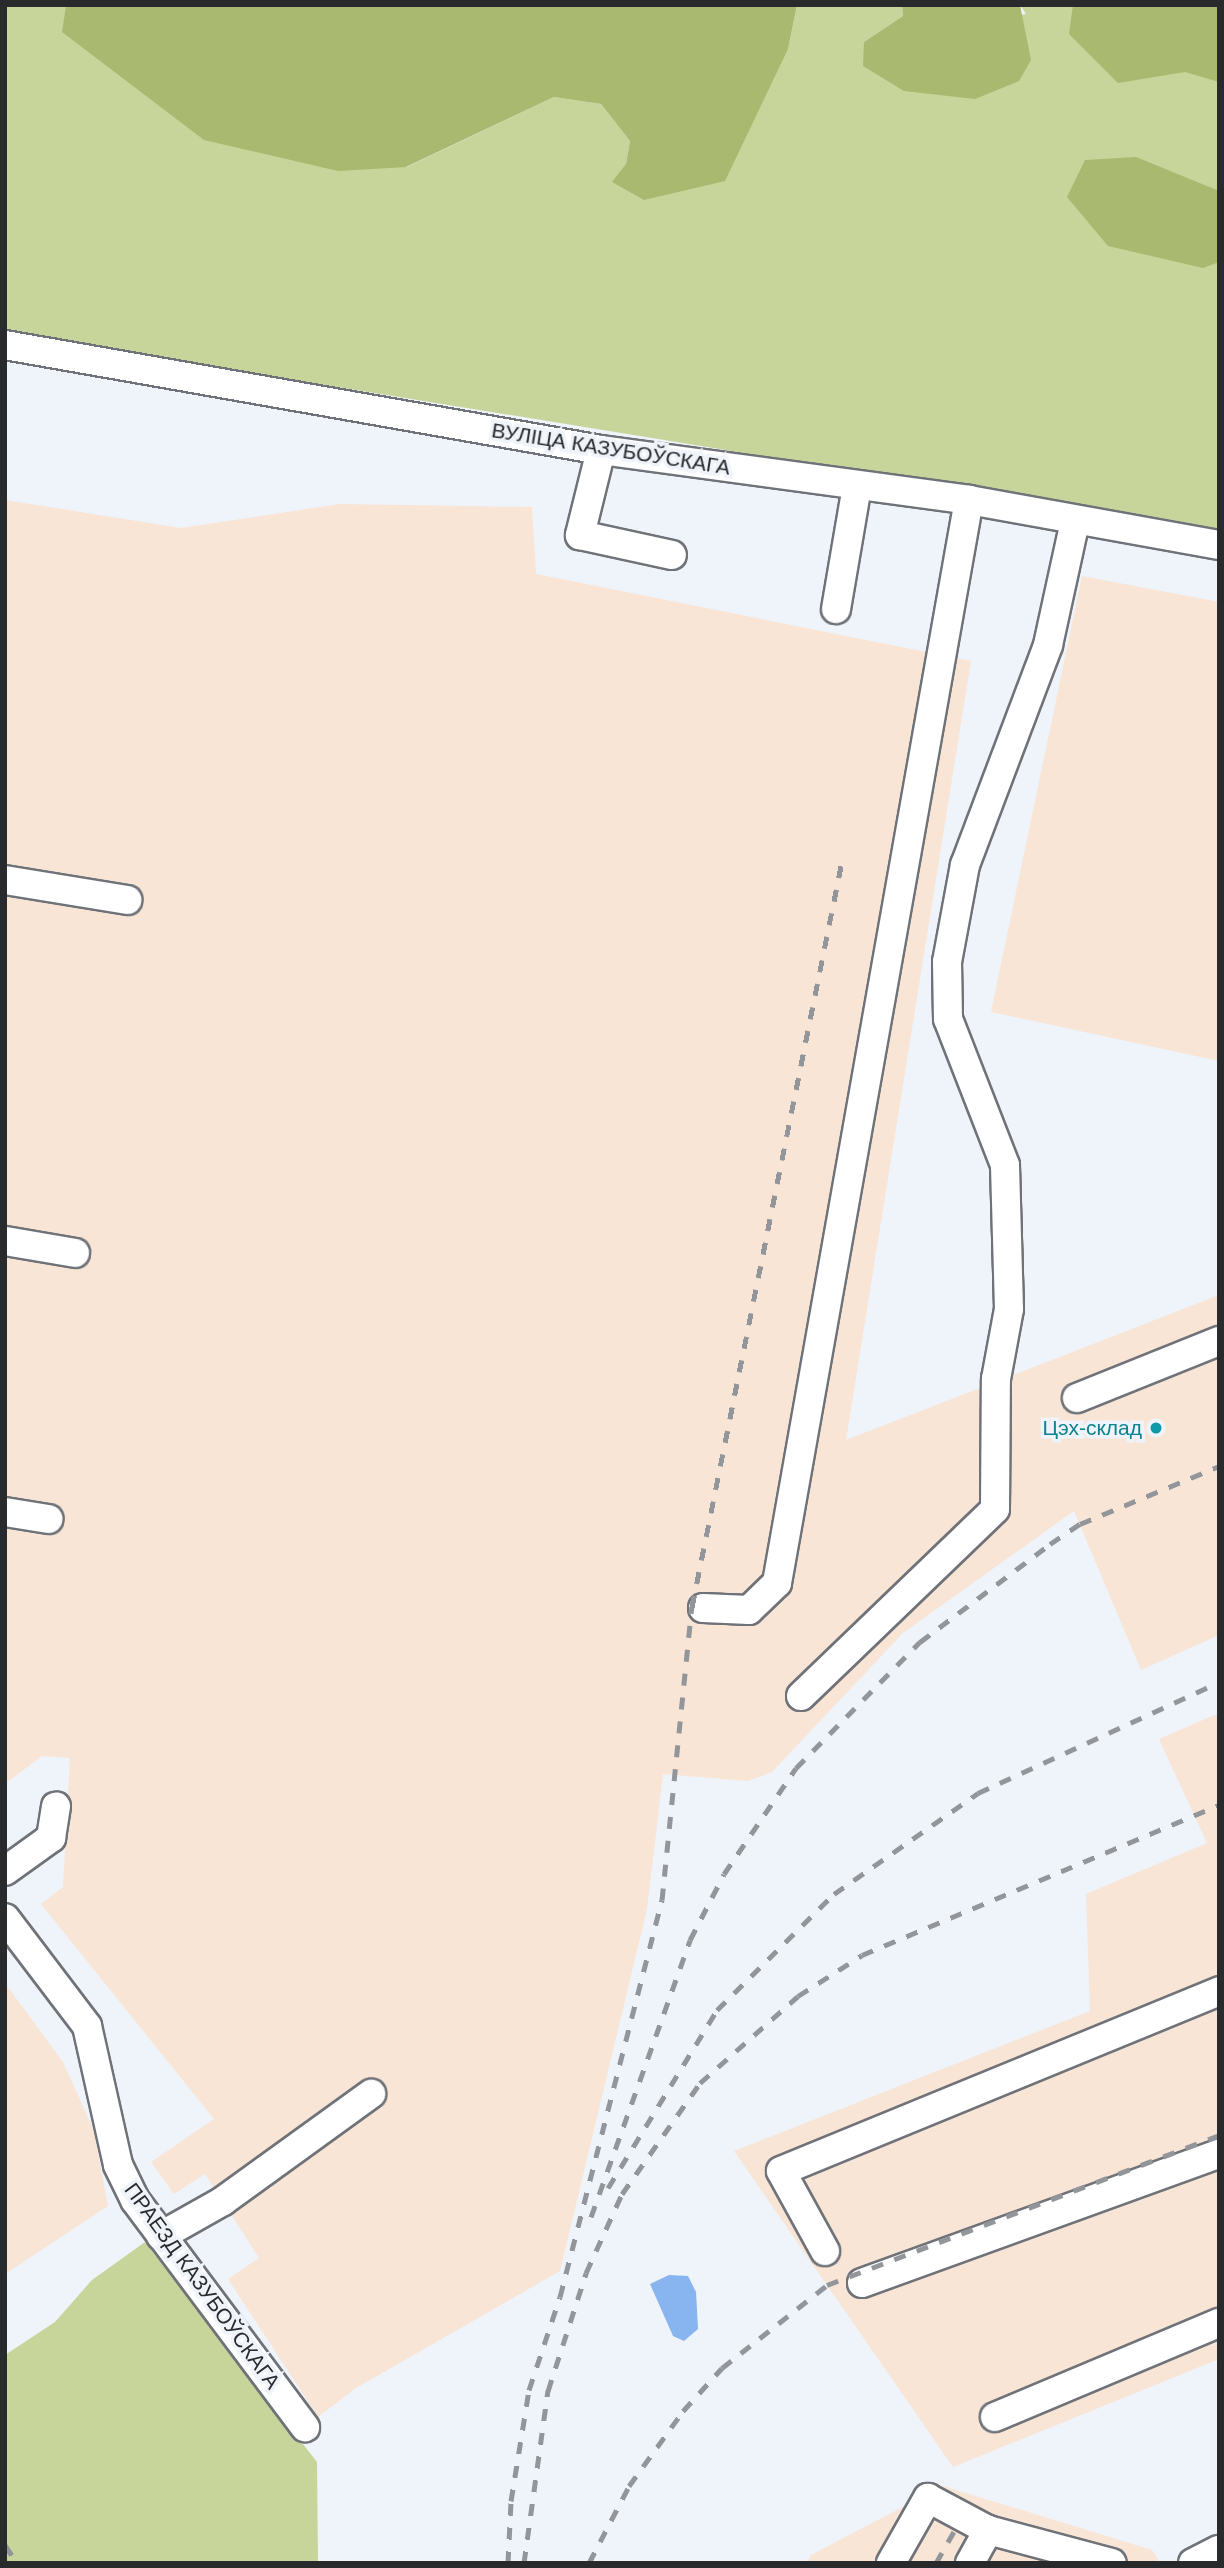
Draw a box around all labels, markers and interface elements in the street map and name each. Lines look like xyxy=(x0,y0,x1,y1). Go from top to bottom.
street label: ВУЛІЦА КАЗУБОЎСКАГА xyxy=(490,418,732,480)
place label: Цэх-склад xyxy=(1042,1415,1142,1441)
marker: Цэх-склад xyxy=(1148,1420,1164,1436)
street label: ПРАЕЗД КАЗУБОЎСКАГА xyxy=(119,2178,285,2394)

